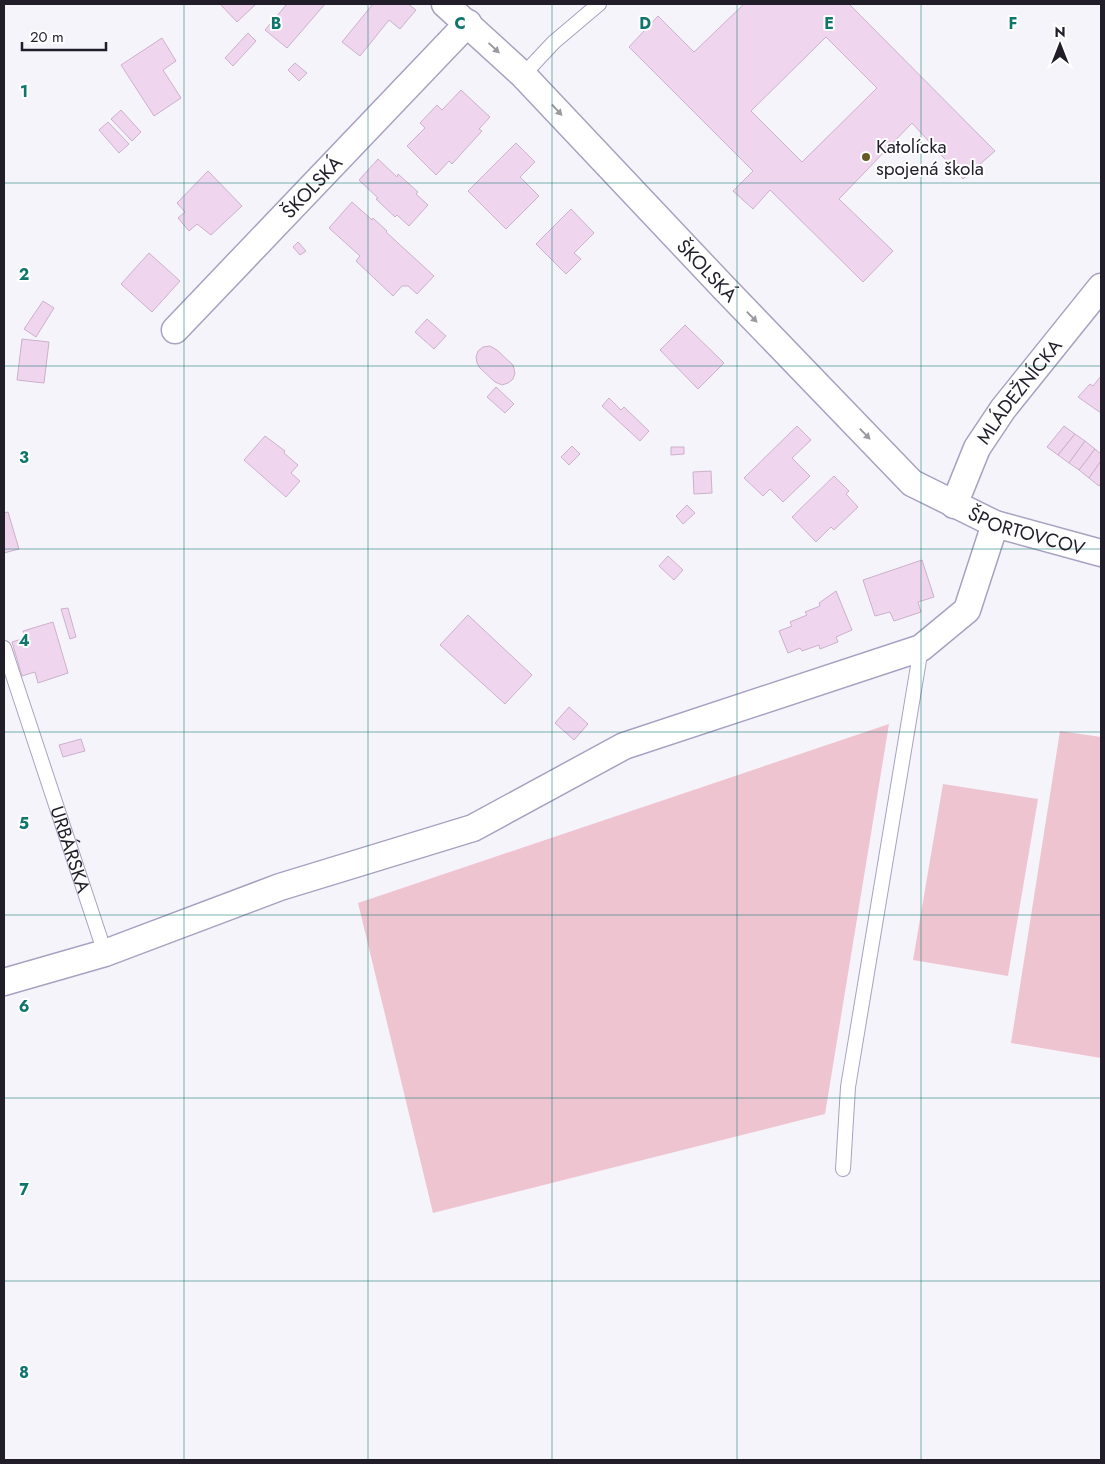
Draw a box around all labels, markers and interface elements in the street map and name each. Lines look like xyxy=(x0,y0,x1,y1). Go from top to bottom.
text: B xyxy=(271,12,281,35)
text: C xyxy=(454,12,466,35)
text: D xyxy=(639,12,651,35)
text: E xyxy=(824,12,834,35)
text: F xyxy=(1009,12,1017,35)
scale bar xyxy=(22,20,106,52)
north arrow xyxy=(1035,20,1085,70)
text: N xyxy=(1054,22,1066,42)
text: 20 m xyxy=(30,26,64,48)
one-way arrow xyxy=(488,42,500,54)
text: 1 xyxy=(20,80,28,103)
one-way arrow xyxy=(551,104,563,116)
place label: Katolícka spojená škola xyxy=(876,133,984,182)
street label: ŠKOLSKÁ xyxy=(275,149,349,224)
marker: Katolícka spojená škola xyxy=(860,151,872,163)
street label: ŠKOLSKÁ xyxy=(671,233,744,308)
text: 2 xyxy=(19,263,29,286)
one-way arrow xyxy=(746,311,758,323)
street label: MLÁDEŽNÍCKA xyxy=(970,332,1068,449)
one-way arrow xyxy=(859,428,871,440)
text: 3 xyxy=(19,446,29,469)
street label: ŠPORTOVCOV xyxy=(964,499,1088,562)
text: 4 xyxy=(18,629,30,652)
street label: URBÁRSKA xyxy=(44,802,98,897)
text: 5 xyxy=(19,812,29,835)
text: 6 xyxy=(19,995,29,1018)
text: 7 xyxy=(19,1178,29,1201)
text: 8 xyxy=(19,1361,29,1384)

